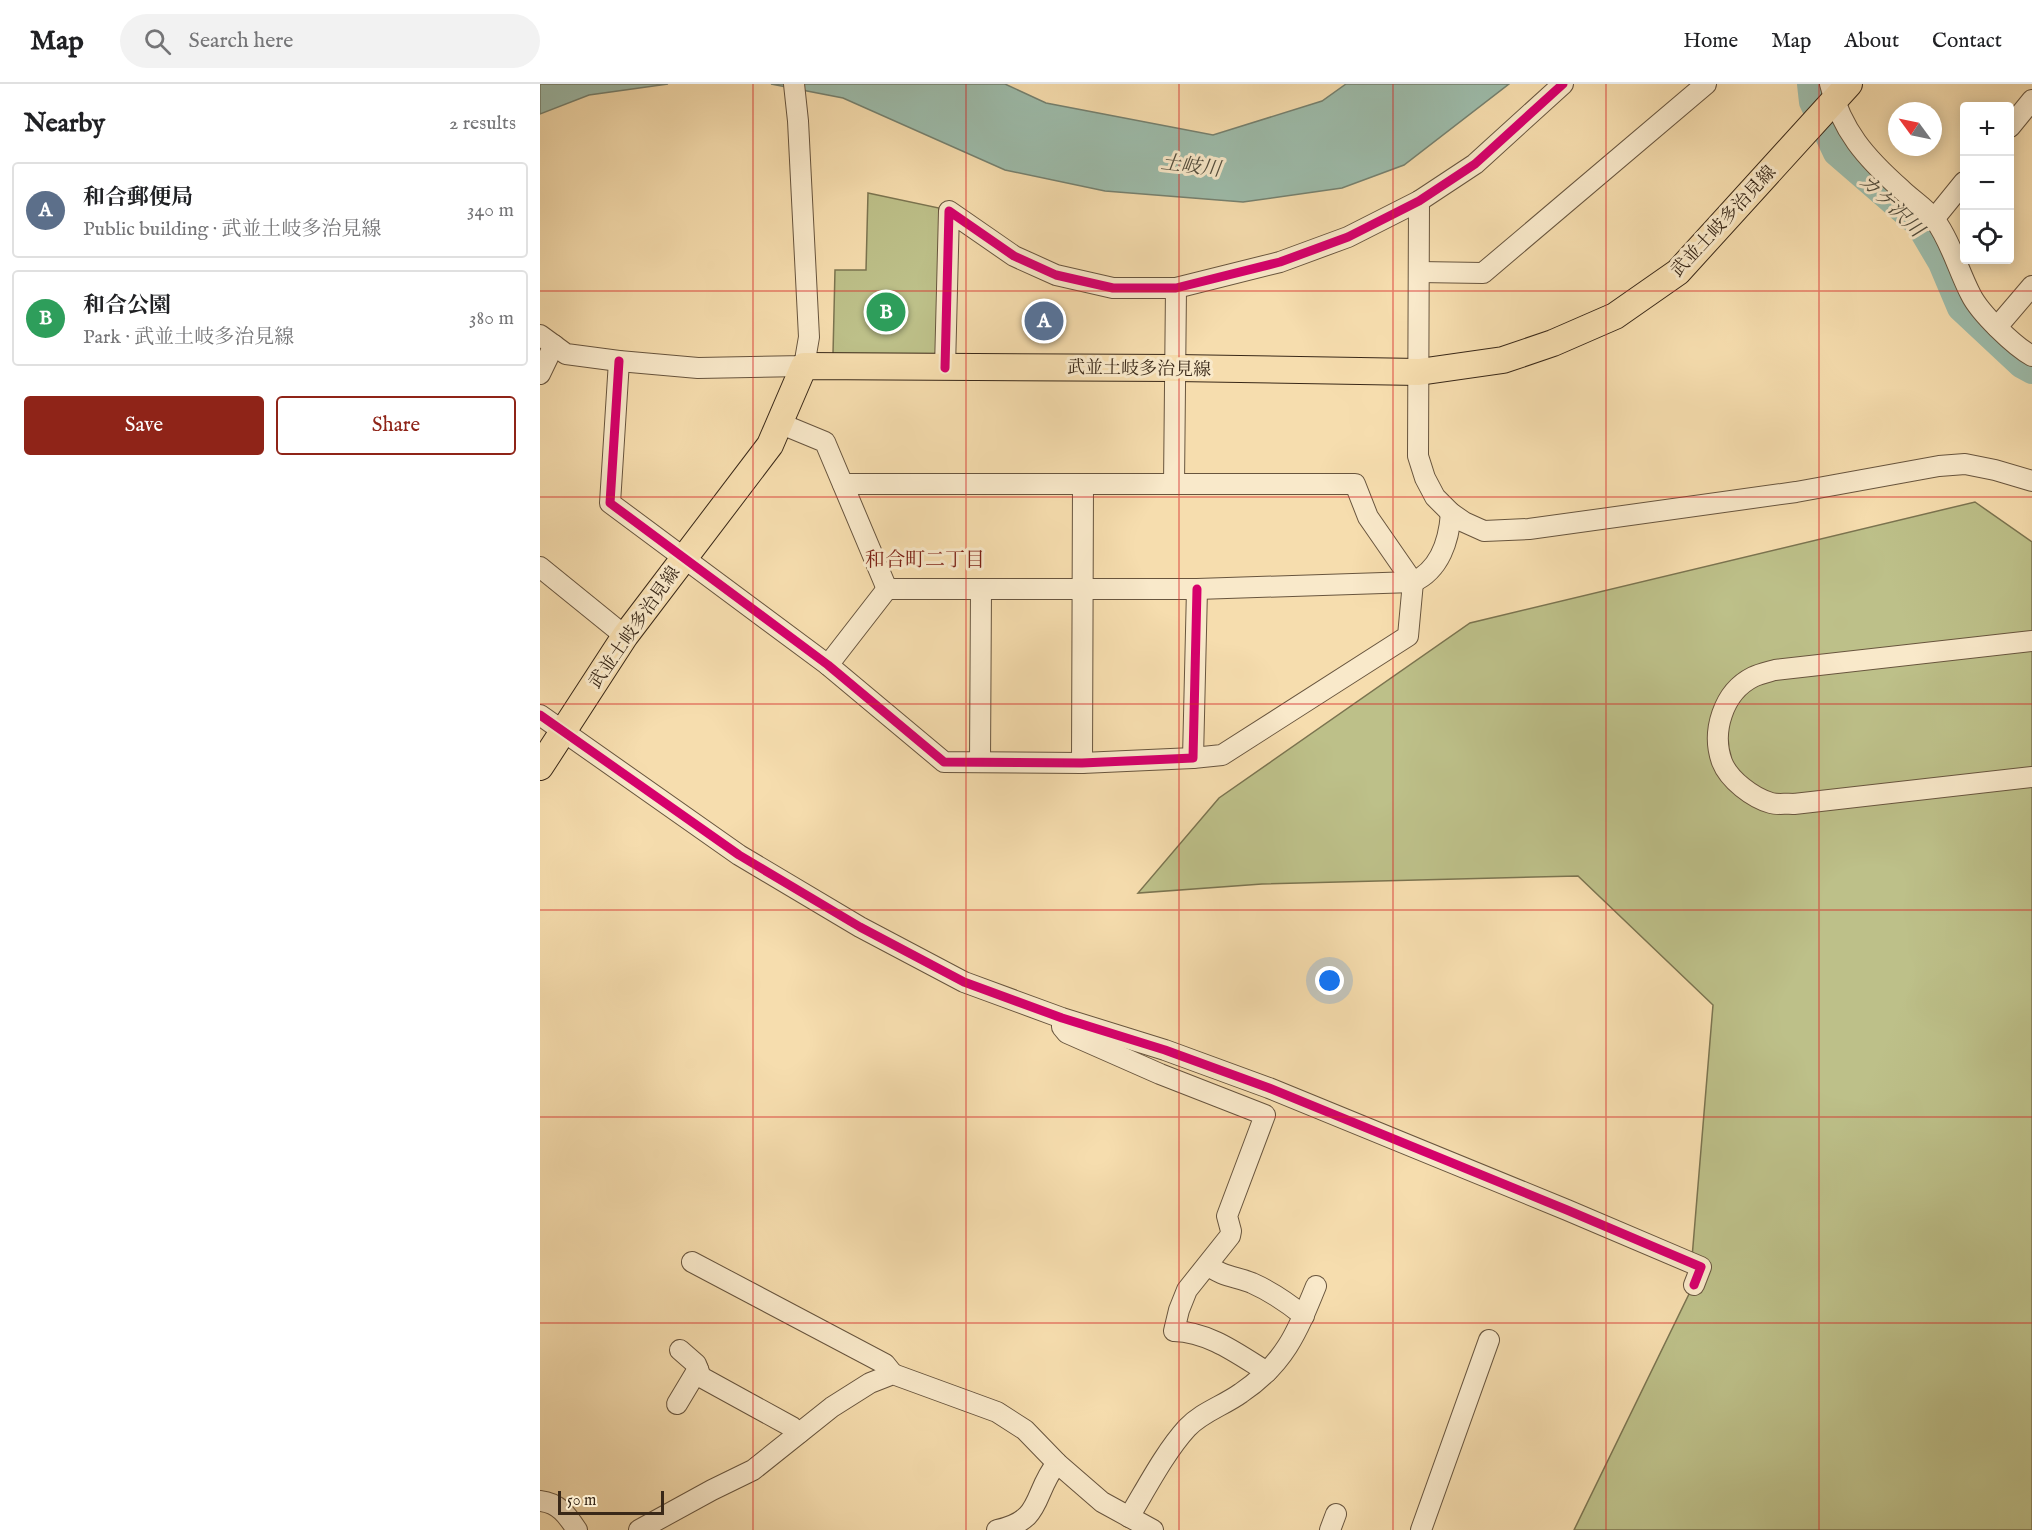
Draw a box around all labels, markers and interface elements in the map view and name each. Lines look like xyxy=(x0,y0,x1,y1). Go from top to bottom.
search box xyxy=(120,14,540,68)
text: Map xyxy=(30,24,84,59)
icon: search xyxy=(141,25,174,58)
text: Search here xyxy=(189,27,293,55)
text: Home xyxy=(1683,28,1738,55)
text: Map xyxy=(1771,28,1811,55)
text: About xyxy=(1844,28,1899,55)
text: Contact xyxy=(1932,28,2002,55)
north arrow xyxy=(1888,102,1942,156)
map controls xyxy=(1960,102,2014,264)
button: + xyxy=(1960,102,2014,156)
text: Nearby xyxy=(24,107,105,140)
text: 2 results xyxy=(449,111,516,136)
water label: 土岐川 xyxy=(1160,150,1224,183)
button: − xyxy=(1960,156,2014,210)
street label: 武並土岐多治見線 xyxy=(1667,162,1782,283)
water label: カケ沢川 xyxy=(1854,169,1930,244)
text: 和合郵便局 xyxy=(83,184,193,212)
text: A xyxy=(39,198,52,223)
text: 340 m xyxy=(467,198,514,223)
button: locate xyxy=(1960,210,2014,264)
text: Public building · 武並土岐多治見線 xyxy=(83,217,382,242)
pin: B xyxy=(866,290,906,334)
text: 和合公園 xyxy=(83,292,171,320)
pin: A xyxy=(1024,298,1064,344)
text: B xyxy=(39,306,52,331)
text: 380 m xyxy=(469,306,514,331)
text: Park · 武並土岐多治見線 xyxy=(83,325,294,350)
street label: 武並土岐多治見線 xyxy=(1067,357,1211,382)
button: Save xyxy=(24,396,264,455)
button: Share xyxy=(276,396,516,455)
district label: 和合町二丁目 xyxy=(865,548,985,573)
street label: 武並土岐多治見線 xyxy=(585,562,686,693)
your location xyxy=(1315,966,1344,995)
scale bar xyxy=(558,1488,664,1516)
text: 50 m xyxy=(567,1491,596,1511)

